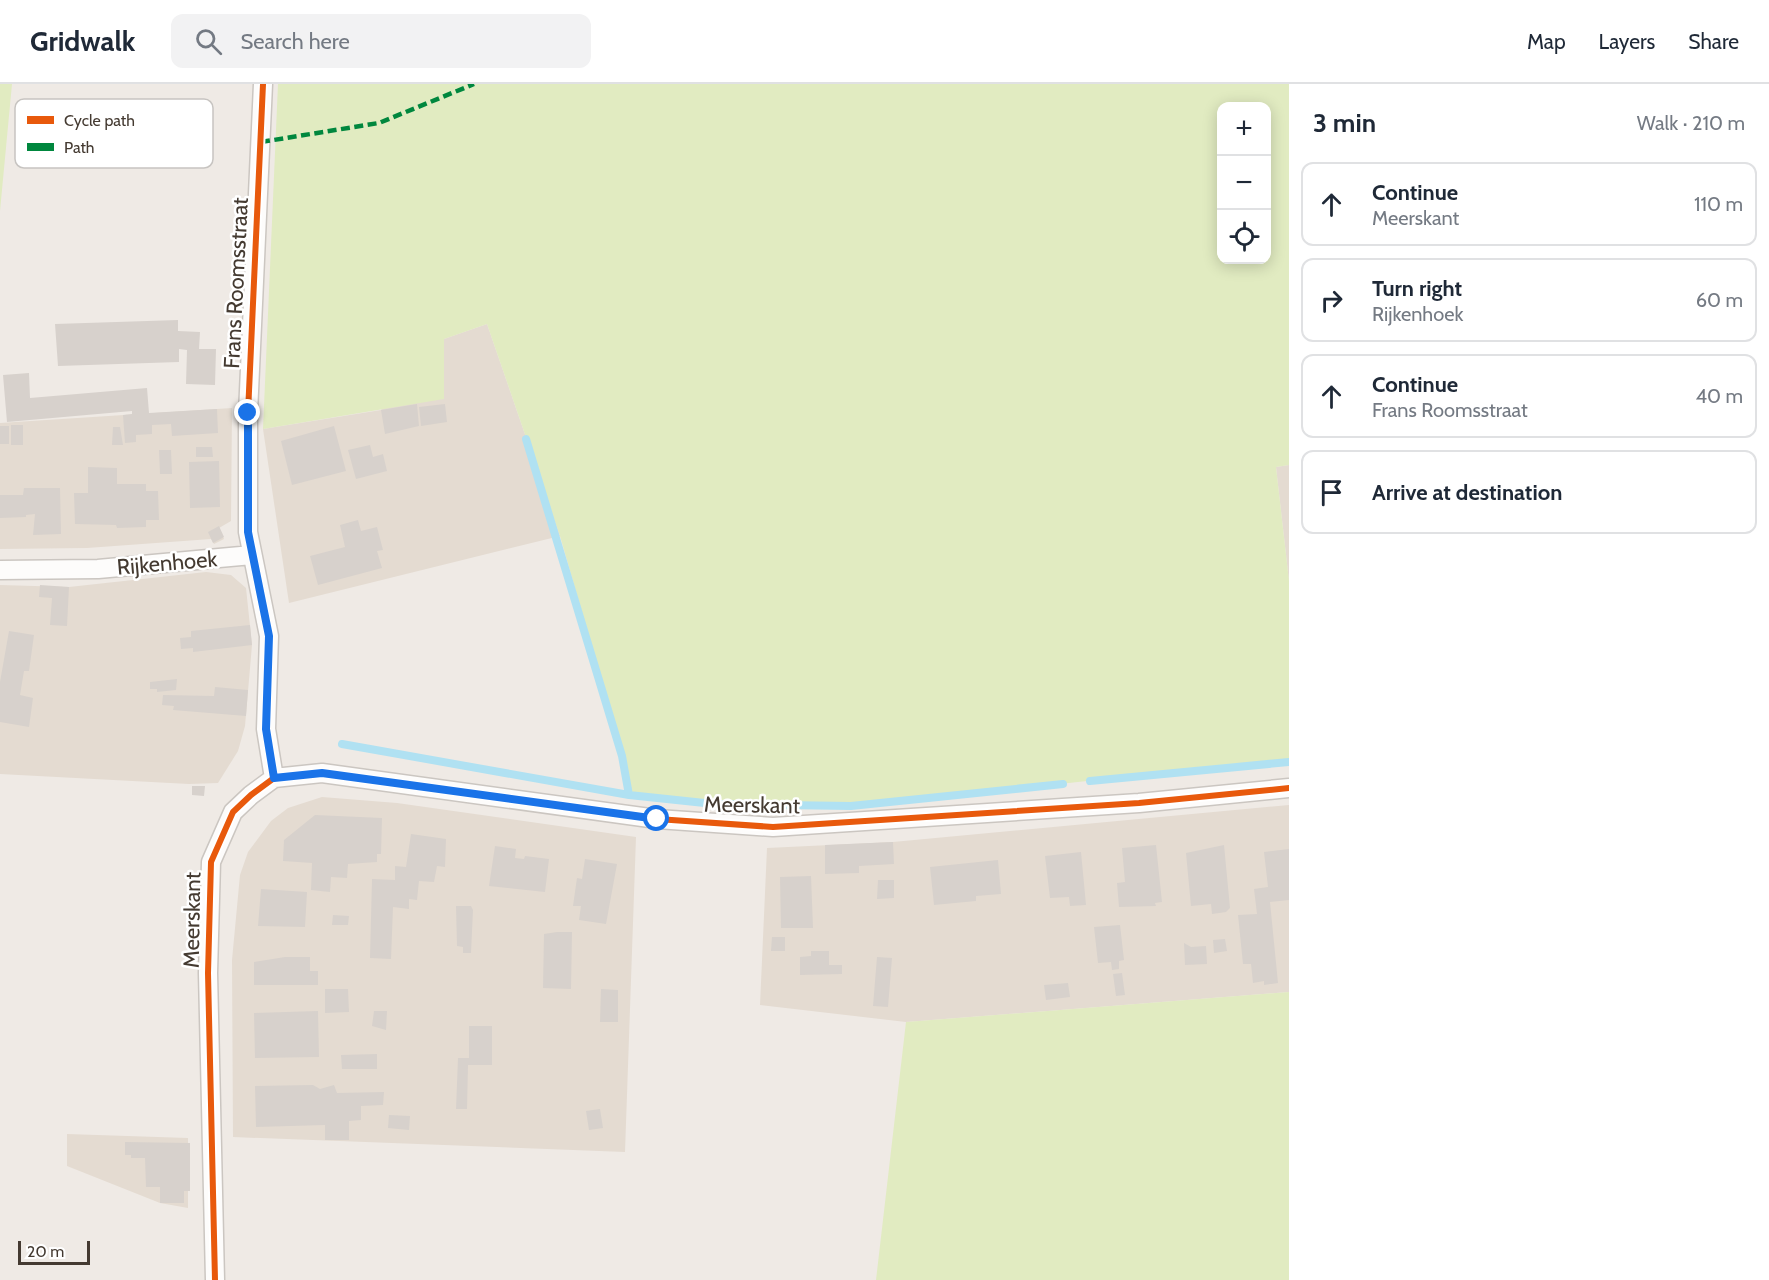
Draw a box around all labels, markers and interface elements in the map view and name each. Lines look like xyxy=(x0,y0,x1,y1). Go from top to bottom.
search box xyxy=(171,14,591,68)
text: Gridwalk xyxy=(30,24,135,58)
icon: search xyxy=(192,25,225,58)
text: Search here xyxy=(240,28,350,55)
text: Map xyxy=(1527,29,1566,54)
text: Layers xyxy=(1599,29,1655,54)
text: Share xyxy=(1688,29,1739,54)
legend xyxy=(15,99,213,168)
map controls xyxy=(1217,102,1271,264)
button: + xyxy=(1217,102,1271,156)
text: 3 min xyxy=(1313,107,1376,139)
text: Cycle path xyxy=(64,111,135,130)
text: Walk · 210 m xyxy=(1637,111,1745,135)
text: Path xyxy=(64,138,95,157)
button: − xyxy=(1217,156,1271,210)
text: Continue xyxy=(1372,179,1458,206)
icon: ahead xyxy=(1315,188,1348,221)
text: 110 m xyxy=(1694,192,1743,216)
street label: Frans Roomsstraat xyxy=(218,196,254,369)
text: Meerskant xyxy=(1372,206,1459,230)
button: locate xyxy=(1217,210,1271,264)
text: Turn right xyxy=(1372,275,1462,302)
icon: right xyxy=(1315,284,1348,317)
text: 60 m xyxy=(1696,288,1743,312)
text: Rijkenhoek xyxy=(1372,302,1463,326)
text: Continue xyxy=(1372,371,1458,398)
icon: ahead xyxy=(1315,380,1348,413)
text: 40 m xyxy=(1695,384,1743,408)
text: Frans Roomsstraat xyxy=(1372,398,1528,422)
route end xyxy=(234,399,260,425)
icon: arrive xyxy=(1315,476,1348,509)
text: Arrive at destination xyxy=(1372,479,1562,506)
street label: Rijkenhoek xyxy=(116,545,218,581)
street label: Meerskant xyxy=(704,791,801,819)
route start xyxy=(643,805,669,831)
street label: Meerskant xyxy=(178,871,206,968)
scale bar xyxy=(18,1238,90,1266)
text: 20 m xyxy=(27,1242,64,1261)

